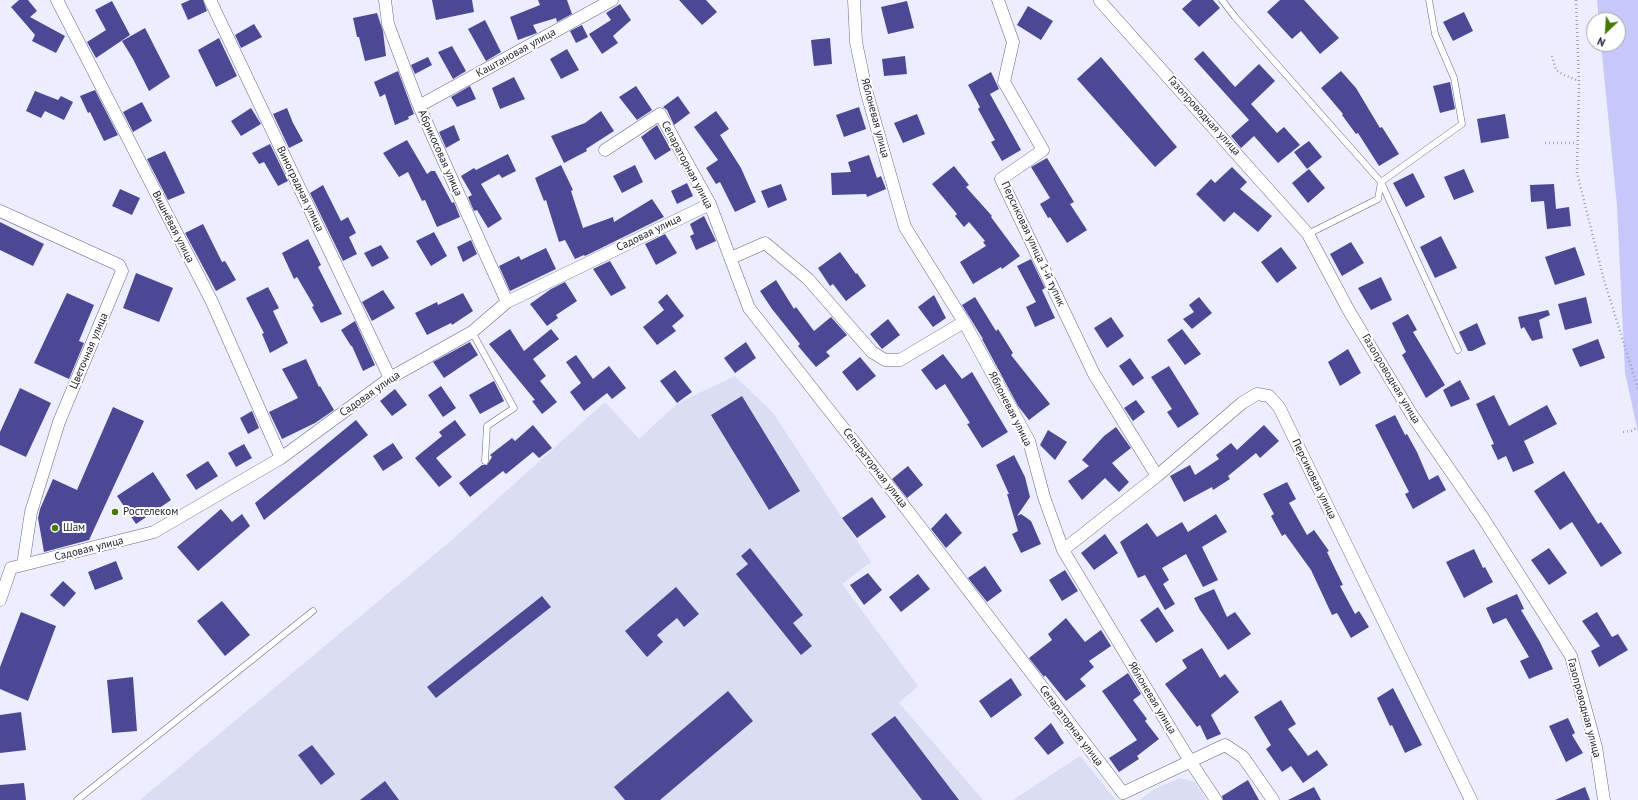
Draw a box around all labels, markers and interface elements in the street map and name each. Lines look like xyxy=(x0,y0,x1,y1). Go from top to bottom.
north arrow xyxy=(1586,12,1626,52)
street label: Каштановая улица xyxy=(474,26,558,80)
text: N xyxy=(1595,34,1608,50)
street label: Газопроводная улица xyxy=(1165,74,1243,158)
street label: Яблоневая улица xyxy=(858,77,892,159)
street label: Абрикосовая улица xyxy=(415,108,465,198)
street label: Сепараторная улица xyxy=(658,119,716,211)
street label: Виноградная улица xyxy=(274,144,326,234)
street label: Персиковая улица 1-й тупик xyxy=(998,179,1068,309)
street label: Вишнёвая улица xyxy=(149,189,197,265)
street label: Садовая улица xyxy=(614,212,684,254)
street label: Цветочная улица xyxy=(67,311,111,391)
street label: Газопроводная улица xyxy=(1359,332,1423,426)
street label: Садовая улица xyxy=(337,368,403,420)
street label: Яблоневая улица xyxy=(985,369,1035,449)
street label: Сепараторная улица xyxy=(840,425,910,511)
street label: Персиковая улица xyxy=(1289,437,1339,521)
place label: Ростелеком xyxy=(123,505,178,519)
marker: Ростелеком xyxy=(110,507,120,517)
place label: Шам xyxy=(63,521,85,535)
marker: Шам xyxy=(50,523,60,533)
street label: Садовая улица xyxy=(53,534,125,564)
street label: Газопроводная улица xyxy=(1564,657,1604,759)
street label: Яблоневая улица xyxy=(1125,659,1179,737)
street label: Сепараторная улица xyxy=(1036,683,1106,769)

